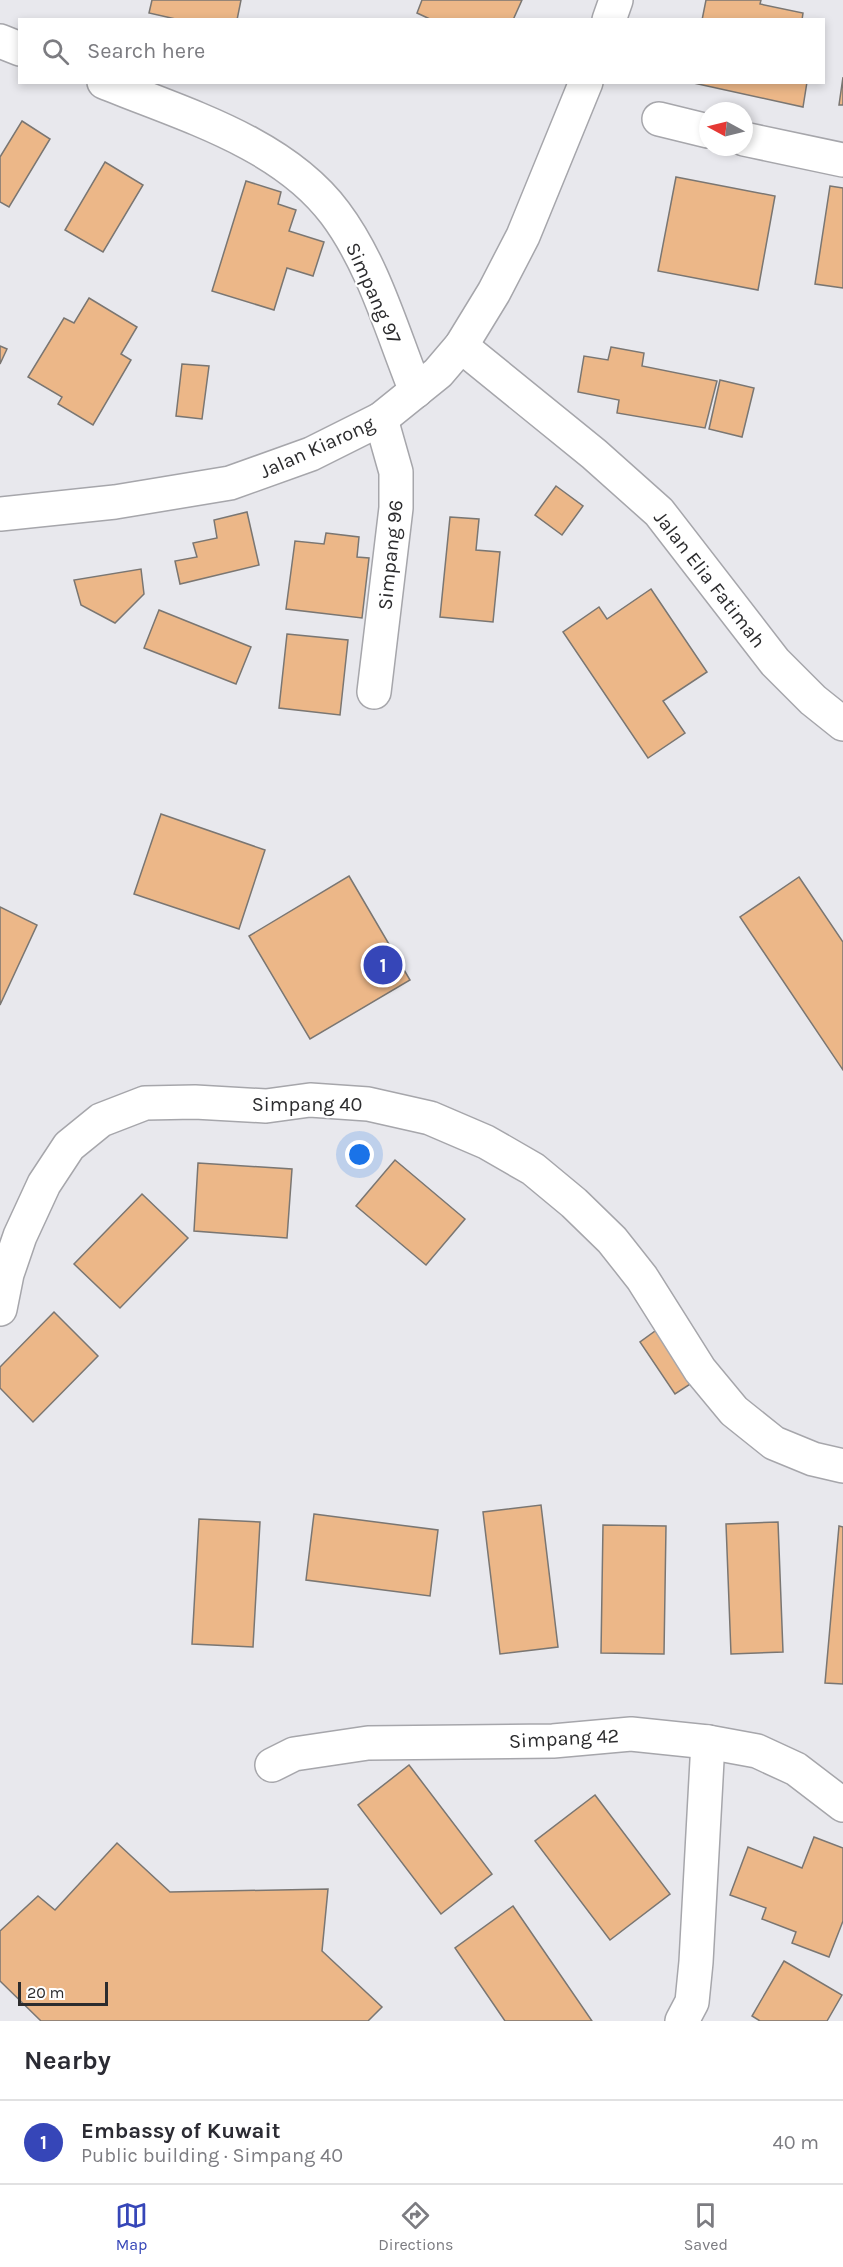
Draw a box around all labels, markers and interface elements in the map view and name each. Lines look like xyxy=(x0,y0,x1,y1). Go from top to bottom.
search box xyxy=(18,18,825,84)
icon: search xyxy=(39,35,72,68)
text: Search here xyxy=(87,38,205,64)
north arrow xyxy=(699,102,753,156)
street label: Simpang 97 xyxy=(341,239,406,348)
street label: Jalan Kiarong xyxy=(256,412,378,483)
street label: Simpang 96 xyxy=(373,499,408,611)
street label: Jalan Elia Fatimah xyxy=(649,506,770,652)
pin: 1 xyxy=(364,942,403,988)
street label: Simpang 40 xyxy=(252,1093,362,1116)
your location xyxy=(345,1140,374,1169)
street label: Simpang 42 xyxy=(508,1724,620,1753)
scale bar xyxy=(18,1979,108,2006)
text: 20 m xyxy=(27,1983,65,2002)
text: Nearby xyxy=(24,2045,111,2076)
text: Embassy of Kuwait xyxy=(81,2118,280,2144)
text: 1 xyxy=(40,2131,47,2154)
text: 40 m xyxy=(773,2131,819,2154)
text: Public building · Simpang 40 xyxy=(81,2144,343,2167)
tab: Map xyxy=(115,2199,148,2254)
tab: Directions xyxy=(378,2199,453,2254)
tab: Saved xyxy=(684,2199,728,2254)

